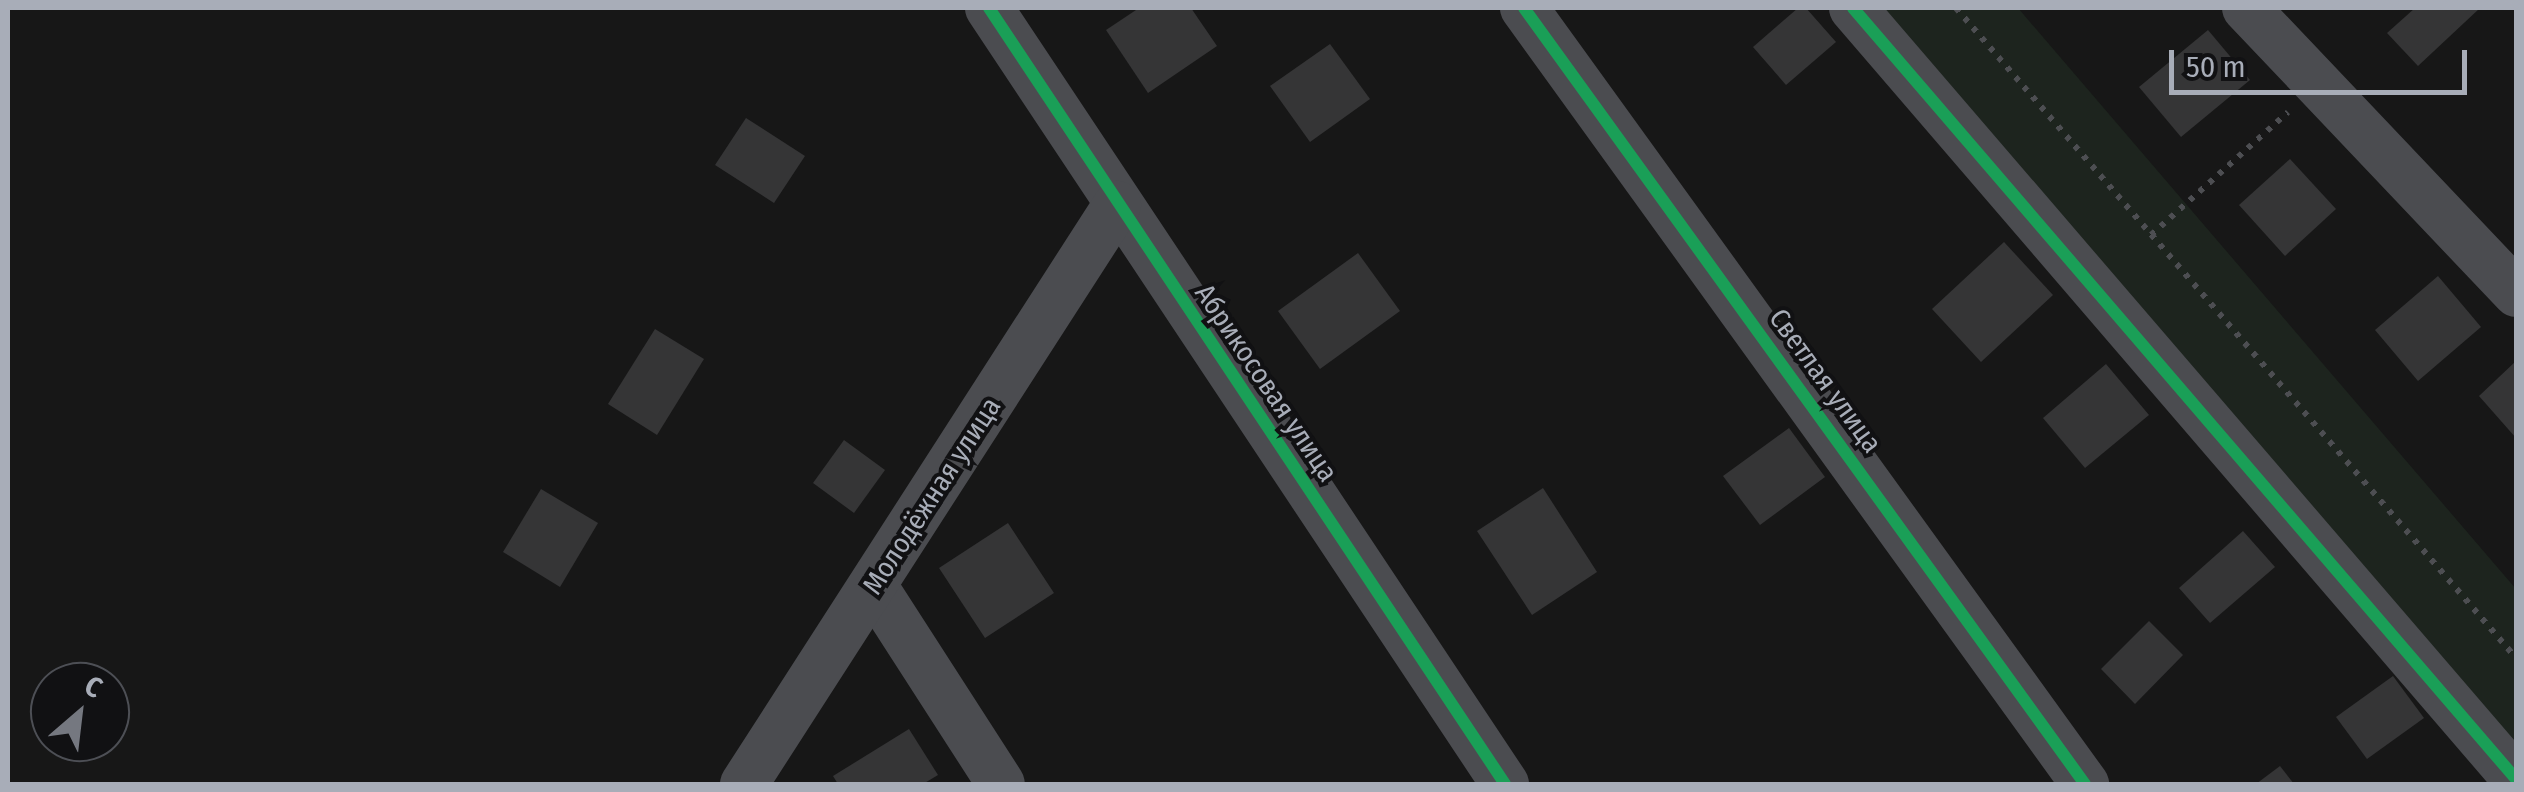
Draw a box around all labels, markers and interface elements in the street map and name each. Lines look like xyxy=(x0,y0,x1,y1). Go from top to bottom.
scale bar xyxy=(2174,30,2472,92)
text: 50 m xyxy=(2186,49,2246,85)
street label: Абрикосовая улица xyxy=(1187,278,1345,488)
street label: Светлая улица xyxy=(1762,302,1888,460)
street label: Молодёжная улица xyxy=(856,391,1008,601)
north arrow xyxy=(30,662,130,762)
text: С xyxy=(79,669,108,705)

